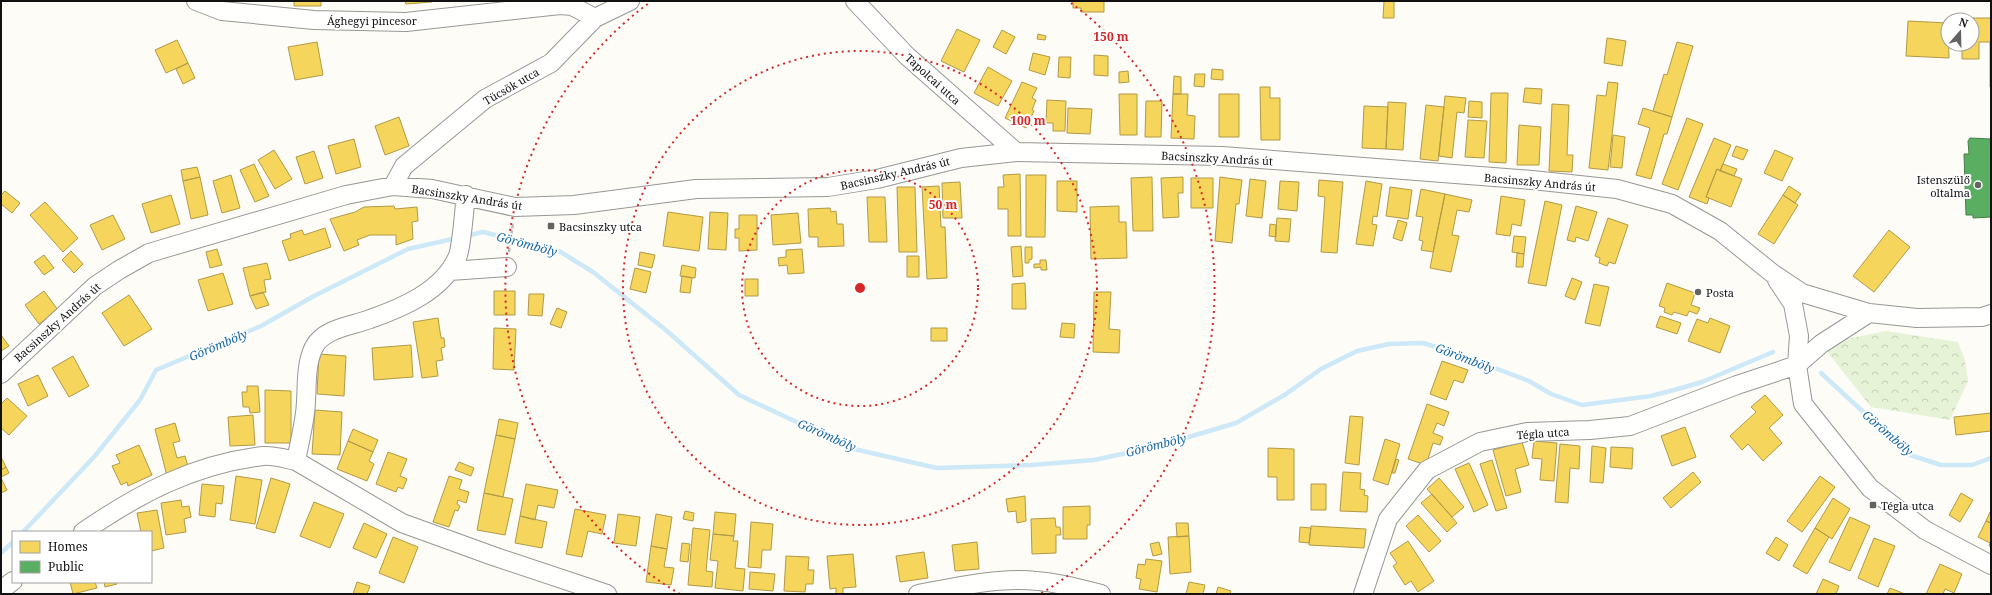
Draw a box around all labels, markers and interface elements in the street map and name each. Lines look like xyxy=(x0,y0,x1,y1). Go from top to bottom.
north arrow xyxy=(1940,12,1980,52)
street label: Ághegyi pincesor xyxy=(327,13,418,28)
text: N xyxy=(1957,14,1971,31)
text: 150 m xyxy=(1093,28,1129,45)
street label: Tapolcai utca xyxy=(902,50,964,108)
street label: Tücsök utca xyxy=(480,64,542,108)
text: 100 m xyxy=(1010,112,1046,129)
street label: Bacsinszky András út xyxy=(1161,148,1273,168)
street label: Bacsinszky András út xyxy=(839,153,951,193)
street label: Bacsinszky András út xyxy=(1484,170,1597,194)
place label: Istenszülő oltalma xyxy=(1917,172,1970,200)
marker: Istenszülő oltalma xyxy=(1973,180,1983,190)
street label: Bacsinszky András út xyxy=(411,181,524,213)
text: 50 m xyxy=(929,196,957,213)
place label: Bacsinszky utca xyxy=(559,219,642,234)
marker: Bacsinszky utca xyxy=(546,221,556,231)
water label: Görömböly xyxy=(495,228,559,260)
street label: Bacsinszky András út xyxy=(10,279,104,365)
centre of rings xyxy=(853,281,867,295)
place label: Posta xyxy=(1706,285,1734,300)
marker: Posta xyxy=(1693,287,1703,297)
water label: Görömböly xyxy=(186,325,250,365)
water label: Görömböly xyxy=(1433,339,1497,377)
water label: Görömböly xyxy=(1859,406,1917,460)
water label: Görömböly xyxy=(795,415,859,455)
street label: Tégla utca xyxy=(1516,424,1570,442)
water label: Görömböly xyxy=(1124,429,1188,461)
place label: Tégla utca xyxy=(1881,498,1934,513)
marker: Tégla utca xyxy=(1868,500,1878,510)
legend xyxy=(12,531,152,583)
text: Homes xyxy=(48,538,88,555)
text: Public xyxy=(48,558,84,575)

